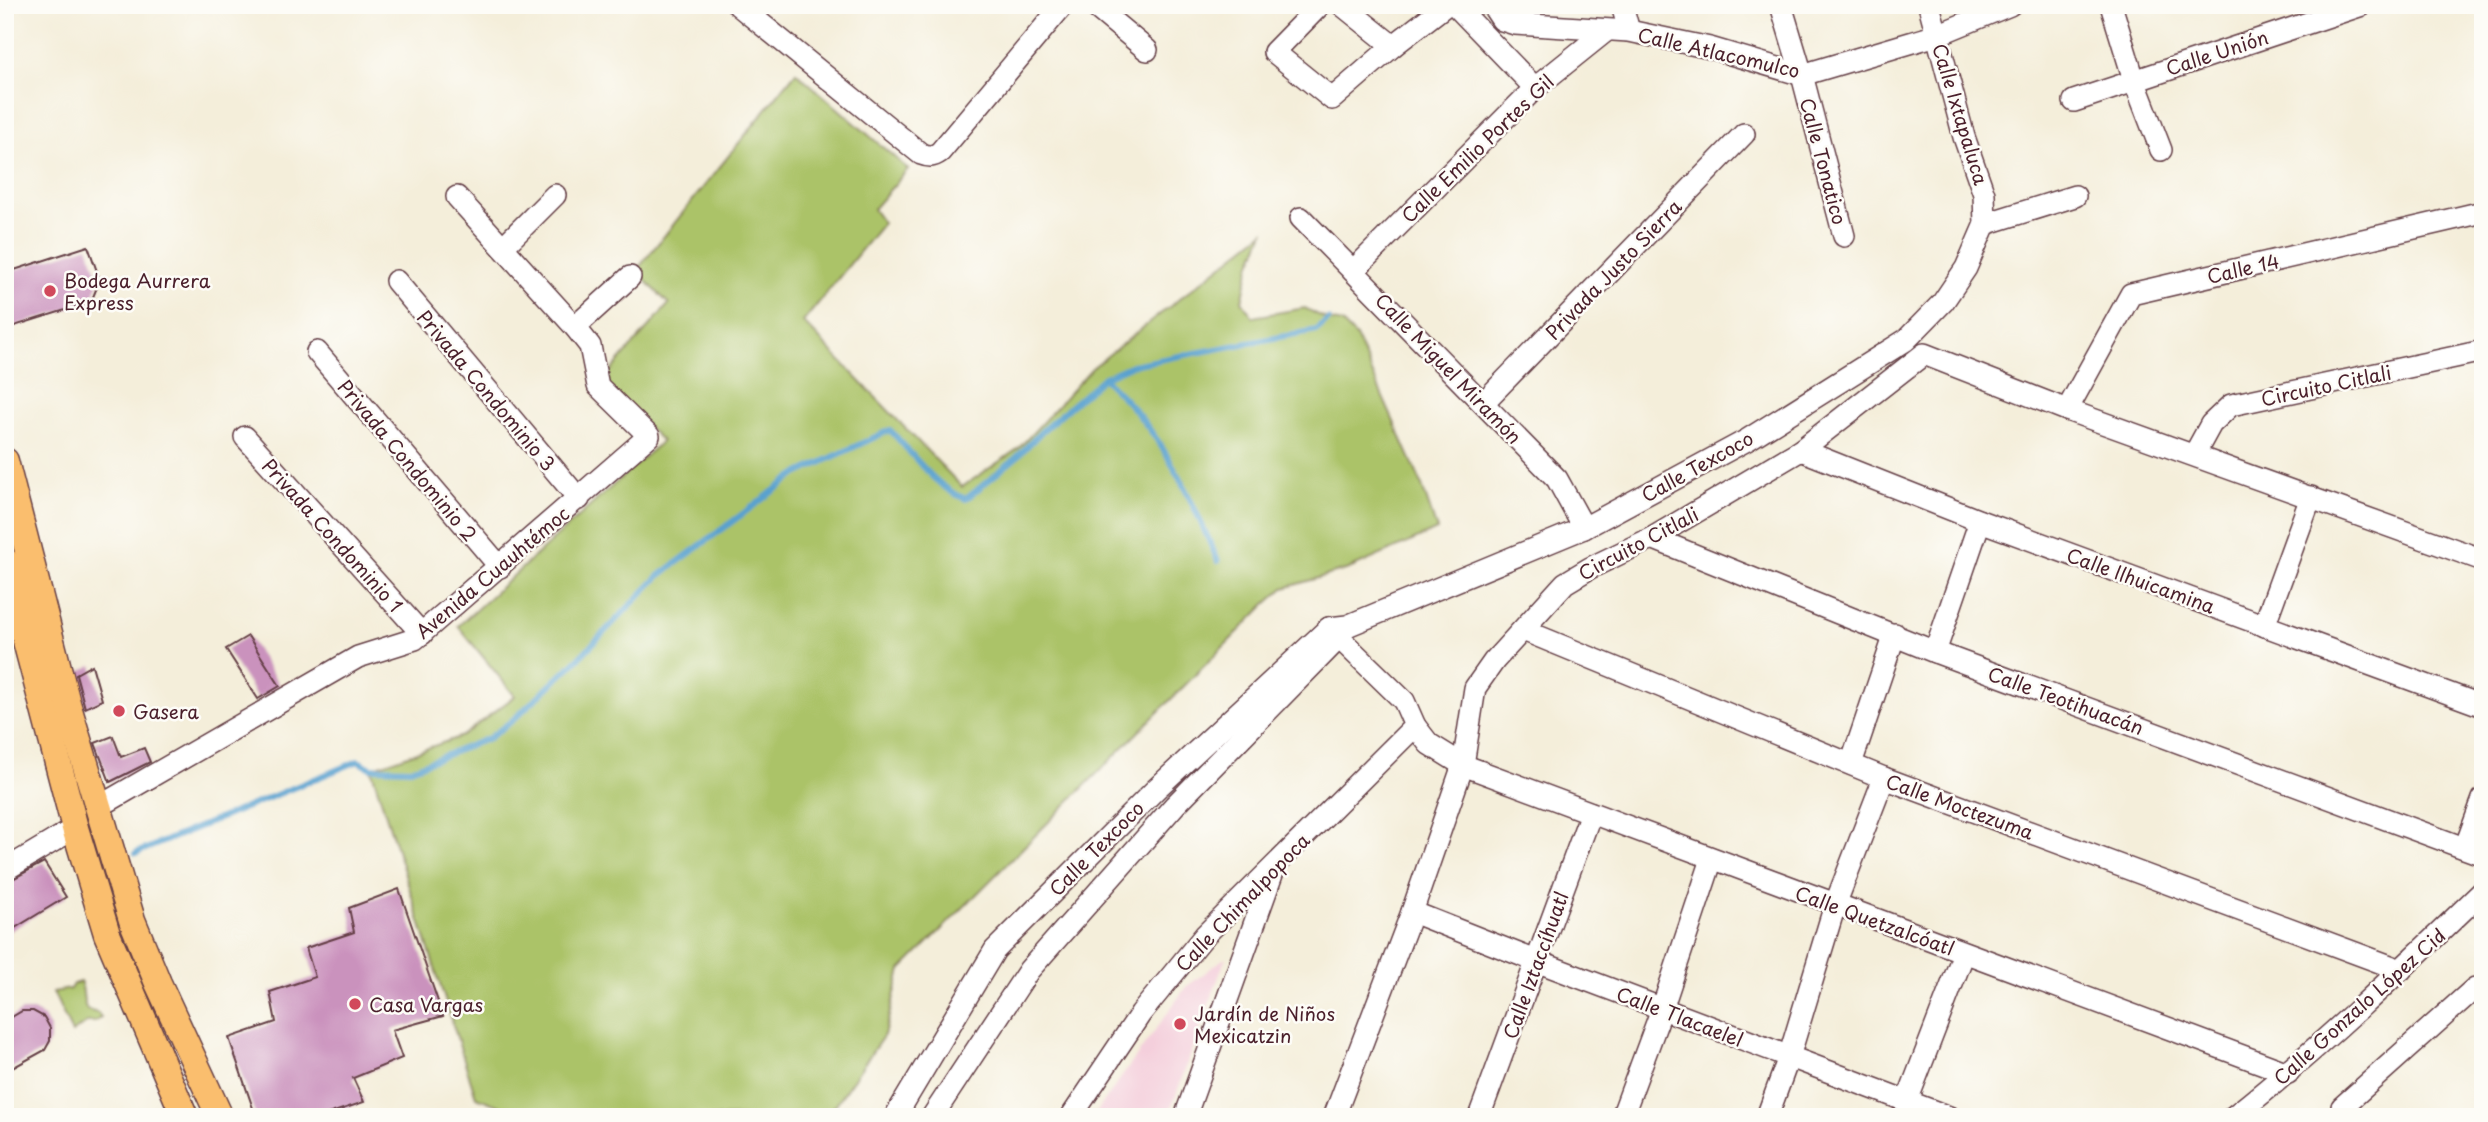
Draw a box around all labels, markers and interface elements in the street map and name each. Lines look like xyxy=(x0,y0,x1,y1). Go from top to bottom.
street label: Calle Atlacomulco xyxy=(1635,20,1803,84)
street label: Calle Unión xyxy=(2162,22,2272,82)
street label: Calle Ixtapaluca xyxy=(1926,40,1996,188)
street label: Calle Emilio Portes Gil xyxy=(1394,68,1560,228)
street label: Calle Tonatico xyxy=(1794,95,1854,227)
street label: Privada Justo Sierra xyxy=(1539,193,1687,345)
street label: Calle 14 xyxy=(2204,246,2282,290)
place label: Bodega Aurrera Express xyxy=(64,266,211,316)
marker: Bodega Aurrera Express xyxy=(42,283,58,299)
street label: Calle Miguel Miramón xyxy=(1369,286,1529,450)
street label: Privada Condominio 3 xyxy=(411,304,563,476)
street label: Circuito Citlali xyxy=(2258,358,2394,412)
street label: Privada Condominio 2 xyxy=(332,373,484,547)
street label: Calle Texcoco xyxy=(1636,424,1758,508)
street label: Privada Condominio 1 xyxy=(256,452,410,618)
street label: Avenida Cuauhtémoc xyxy=(409,499,575,645)
street label: Circuito Citlali xyxy=(1573,499,1703,587)
street label: Calle Ilhuicamina xyxy=(2063,540,2219,620)
street label: Calle Teotihuacán xyxy=(1984,659,2148,741)
place label: Gasera xyxy=(133,697,199,725)
marker: Gasera xyxy=(111,703,127,719)
street label: Calle Moctezuma xyxy=(1882,766,2038,846)
street label: Calle Texcoco xyxy=(1042,794,1150,902)
street label: Calle Chimalpopoca xyxy=(1168,826,1316,978)
street label: Calle Quetzalcóatl xyxy=(1791,878,1959,962)
street label: Calle Iztaccíhuatl xyxy=(1495,887,1575,1043)
street label: Calle Gonzalo López Cid xyxy=(2267,921,2451,1091)
street label: Calle Tlacaelel xyxy=(1612,979,1748,1053)
place label: Casa Vargas xyxy=(369,990,483,1018)
marker: Casa Vargas xyxy=(347,996,363,1012)
place label: Jardín de Niños Mexicatzin xyxy=(1194,999,1335,1049)
marker: Jardín de Niños Mexicatzin xyxy=(1172,1016,1188,1032)

